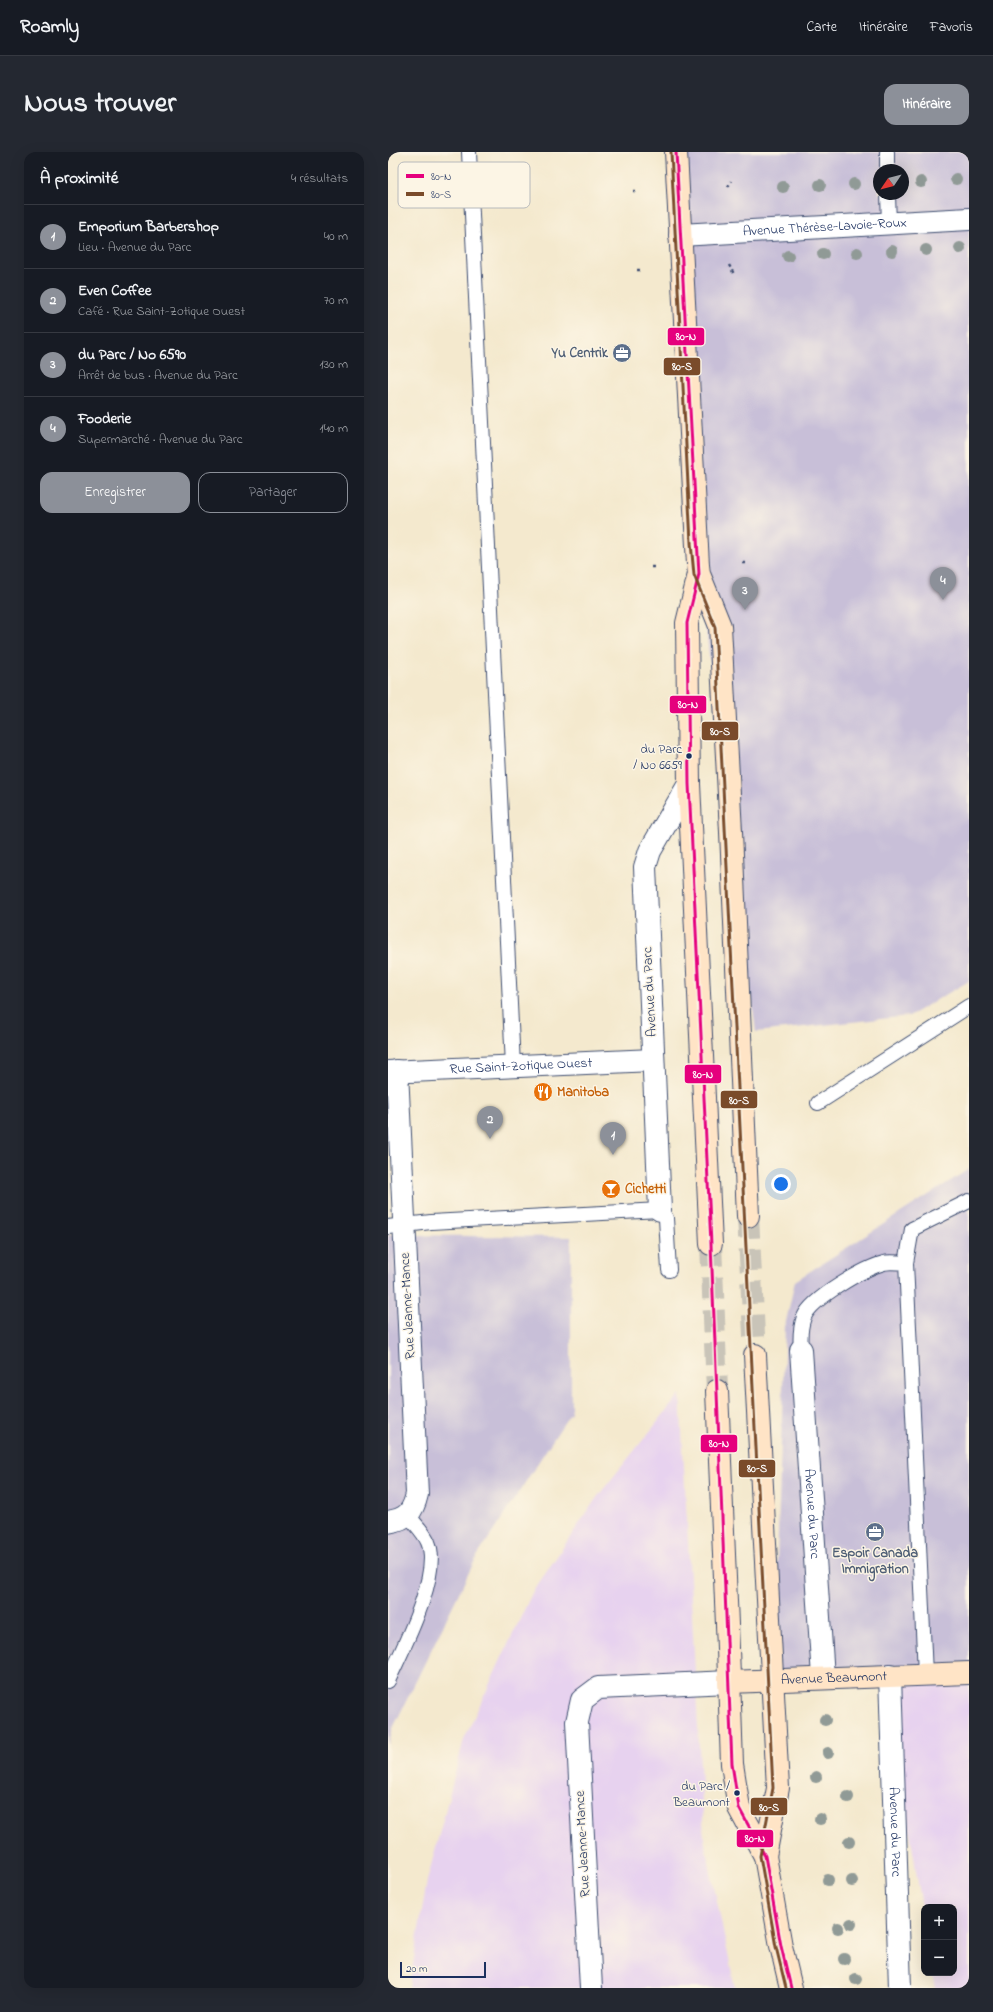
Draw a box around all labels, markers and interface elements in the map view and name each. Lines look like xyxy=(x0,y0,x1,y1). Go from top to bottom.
text: Roamly xyxy=(20,14,79,41)
text: Carte xyxy=(806,17,837,38)
text: Itinéraire xyxy=(859,17,908,38)
text: Favoris xyxy=(930,17,973,38)
text: Nous trouver xyxy=(24,84,176,125)
button: Itinéraire xyxy=(884,84,969,125)
legend xyxy=(398,162,530,208)
north arrow xyxy=(873,164,909,200)
text: À proximité xyxy=(40,166,118,191)
text: 4 résultats xyxy=(291,169,348,188)
text: 80-N xyxy=(431,169,451,185)
text: 80-S xyxy=(431,187,451,203)
street label: Avenue Thérèse-Lavoie-Roux xyxy=(742,212,907,242)
text: Emporium Barbershop xyxy=(78,216,219,238)
text: 1 xyxy=(51,227,55,246)
text: 40 m xyxy=(324,227,348,246)
text: Lieu · Avenue du Parc xyxy=(78,238,191,257)
text: Even Coffee xyxy=(78,280,151,302)
text: 2 xyxy=(50,291,56,310)
text: 70 m xyxy=(324,291,348,310)
text: Café · Rue Saint-Zotique Ouest xyxy=(78,302,245,321)
line badge: 80-N xyxy=(667,327,705,346)
text: 80-N xyxy=(675,329,696,345)
office icon: Yu Centrik xyxy=(611,342,633,364)
place label: Yu Centrik xyxy=(551,343,609,364)
text: du Parc / No 6590 xyxy=(78,344,186,366)
text: 3 xyxy=(50,355,56,374)
text: 130 m xyxy=(320,355,348,374)
line badge: 80-S xyxy=(663,357,701,376)
text: 80-S xyxy=(671,359,692,375)
text: Arrêt de bus · Avenue du Parc xyxy=(78,366,238,385)
text: Fooderie xyxy=(78,408,131,430)
text: 4 xyxy=(50,419,56,438)
text: 140 m xyxy=(320,419,348,438)
text: Supermarché · Avenue du Parc xyxy=(78,430,243,449)
button: Enregistrer xyxy=(40,472,190,513)
button: Partager xyxy=(198,472,348,513)
pin: 4 xyxy=(930,567,956,600)
pin: 3 xyxy=(732,577,758,610)
line badge: 80-N xyxy=(669,695,707,714)
text: 80-N xyxy=(677,697,698,713)
line badge: 80-S xyxy=(701,721,739,741)
text: 80-S xyxy=(709,724,730,740)
place label: du Parc / No 6659 xyxy=(633,740,682,775)
marker: du Parc / No 6659 xyxy=(684,751,694,761)
street label: Avenue du Parc xyxy=(637,946,663,1038)
street label: Rue Saint-Zotique Ouest xyxy=(449,1052,593,1080)
line badge: 80-N xyxy=(684,1064,722,1084)
text: 80-N xyxy=(692,1067,713,1083)
restaurant icon: Manitoba xyxy=(532,1081,554,1103)
place label: Manitoba xyxy=(557,1082,609,1103)
line badge: 80-S xyxy=(720,1090,758,1109)
text: 80-S xyxy=(728,1093,749,1109)
pin: 2 xyxy=(477,1106,503,1139)
pin: 1 xyxy=(600,1122,626,1155)
your location xyxy=(771,1174,791,1194)
bar icon: Cichetti xyxy=(600,1178,622,1200)
place label: Cichetti xyxy=(625,1179,667,1200)
street label: Rue Jeanne-Mance xyxy=(395,1251,421,1360)
line badge: 80-N xyxy=(700,1434,738,1453)
text: 80-N xyxy=(708,1436,729,1452)
line badge: 80-S xyxy=(738,1459,776,1478)
text: 80-S xyxy=(746,1461,767,1477)
street label: Avenue du Parc xyxy=(799,1468,826,1560)
office icon: Espoir Canada Immigration xyxy=(864,1521,886,1543)
place label: Espoir Canada Immigration xyxy=(832,1543,918,1582)
street label: Avenue Beaumont xyxy=(780,1666,888,1691)
place label: du Parc / Beaumont xyxy=(672,1777,731,1812)
street label: Avenue du Parc xyxy=(883,1787,907,1878)
marker: du Parc / Beaumont xyxy=(732,1788,742,1798)
street label: Rue Jeanne-Mance xyxy=(570,1789,596,1898)
line badge: 80-S xyxy=(750,1797,788,1816)
text: 80-S xyxy=(758,1800,779,1816)
line badge: 80-N xyxy=(736,1829,774,1848)
text: 80-N xyxy=(744,1831,765,1847)
map controls xyxy=(921,1904,957,1976)
button: + xyxy=(921,1904,957,1940)
button: − xyxy=(921,1940,957,1976)
scale bar xyxy=(400,1960,486,1979)
text: 20 m xyxy=(406,1961,428,1977)

